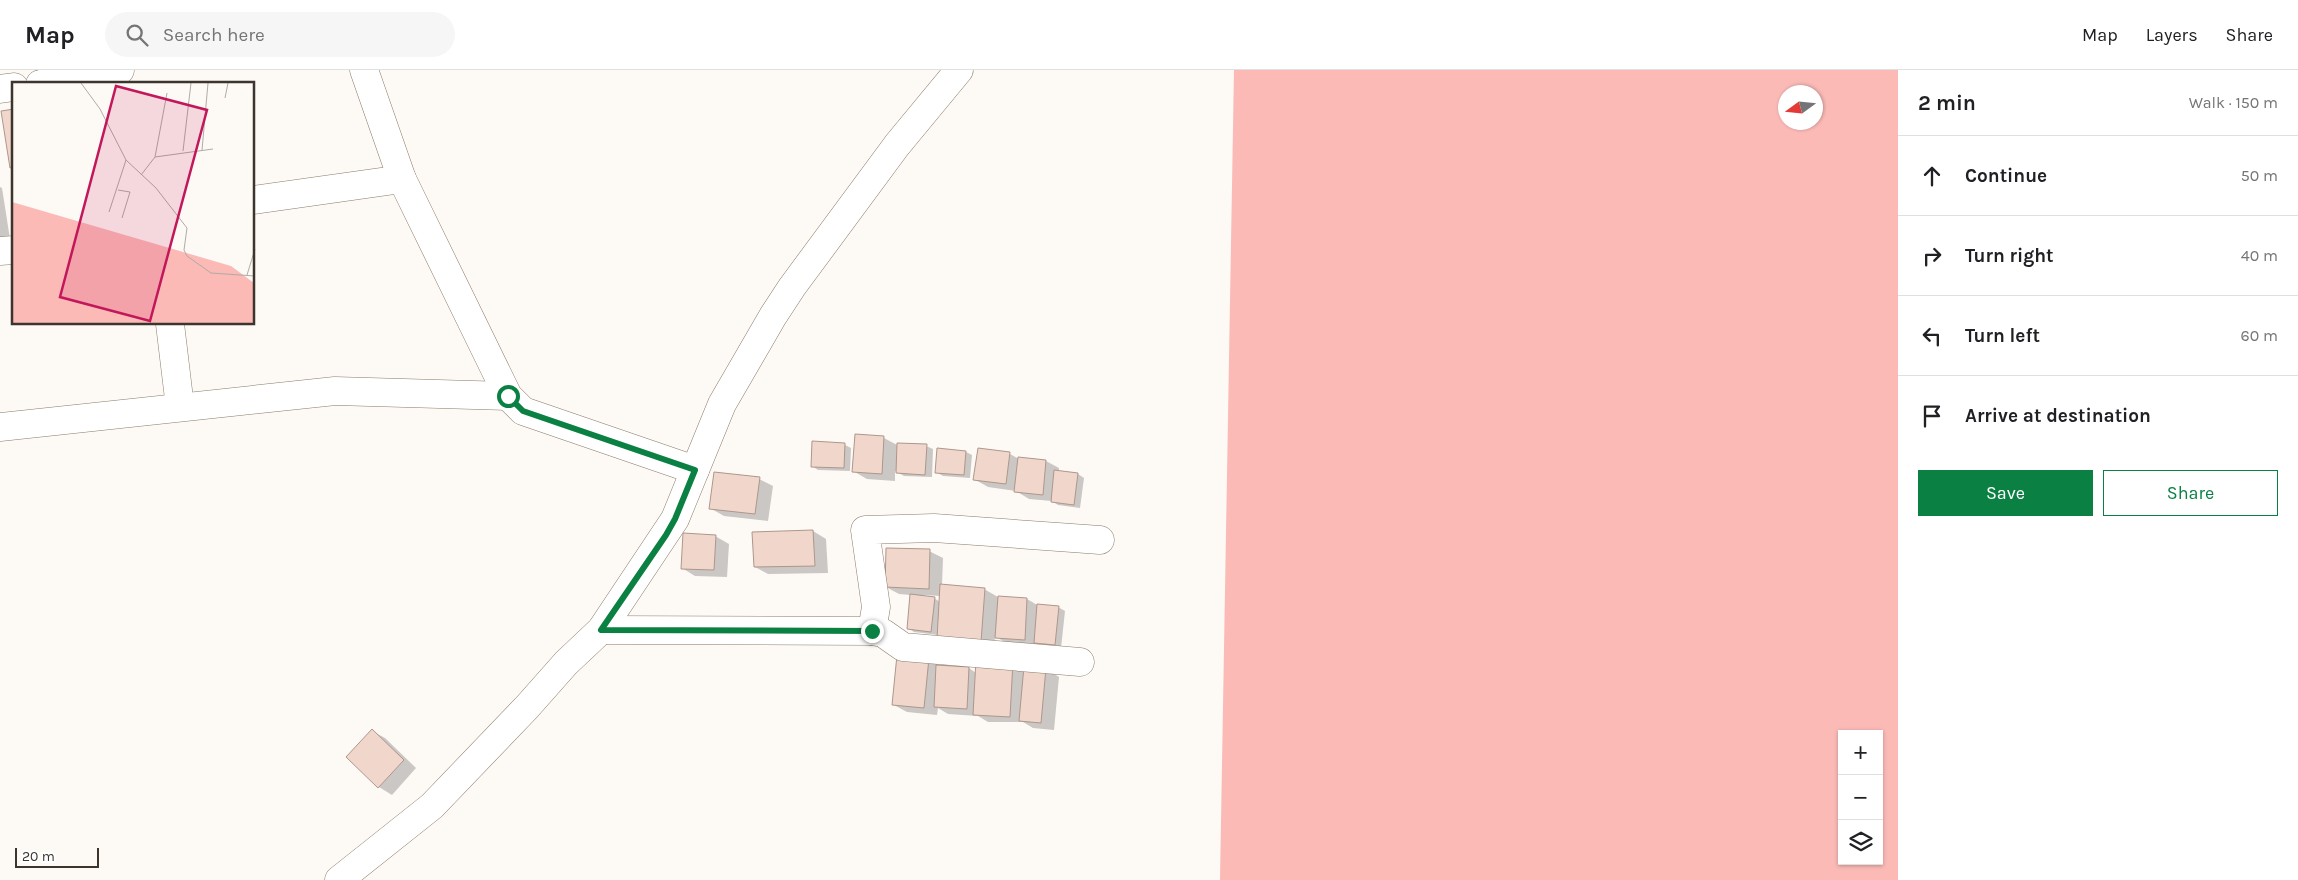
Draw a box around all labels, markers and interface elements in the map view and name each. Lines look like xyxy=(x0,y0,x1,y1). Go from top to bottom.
search box xyxy=(105,12,455,57)
text: Map xyxy=(25,21,75,49)
icon: search xyxy=(123,21,151,49)
text: Search here xyxy=(163,24,265,46)
text: Map xyxy=(2082,24,2118,46)
text: Layers xyxy=(2146,24,2198,46)
text: Share xyxy=(2226,24,2273,46)
inset map xyxy=(12,82,255,325)
north arrow xyxy=(1778,85,1823,130)
text: 2 min xyxy=(1918,91,1976,115)
text: Walk · 150 m xyxy=(2189,93,2278,112)
icon: ahead xyxy=(1918,162,1946,190)
text: Continue xyxy=(1965,165,2047,187)
text: 50 m xyxy=(2241,166,2278,185)
icon: right xyxy=(1918,242,1946,270)
text: Turn right xyxy=(1965,245,2054,267)
text: 40 m xyxy=(2241,246,2278,265)
icon: left xyxy=(1918,322,1946,350)
text: Turn left xyxy=(1965,325,2040,347)
text: 60 m xyxy=(2241,326,2278,345)
route start xyxy=(497,385,520,408)
icon: arrive xyxy=(1918,402,1946,430)
text: Arrive at destination xyxy=(1965,405,2151,427)
button: Save xyxy=(1918,470,2093,516)
button: Share xyxy=(2103,470,2278,516)
route end xyxy=(861,620,884,643)
map controls xyxy=(1838,730,1883,865)
button: + xyxy=(1838,730,1883,775)
button: − xyxy=(1838,775,1883,820)
button: layers xyxy=(1838,820,1883,865)
scale bar xyxy=(15,845,99,868)
text: 20 m xyxy=(22,848,55,865)

